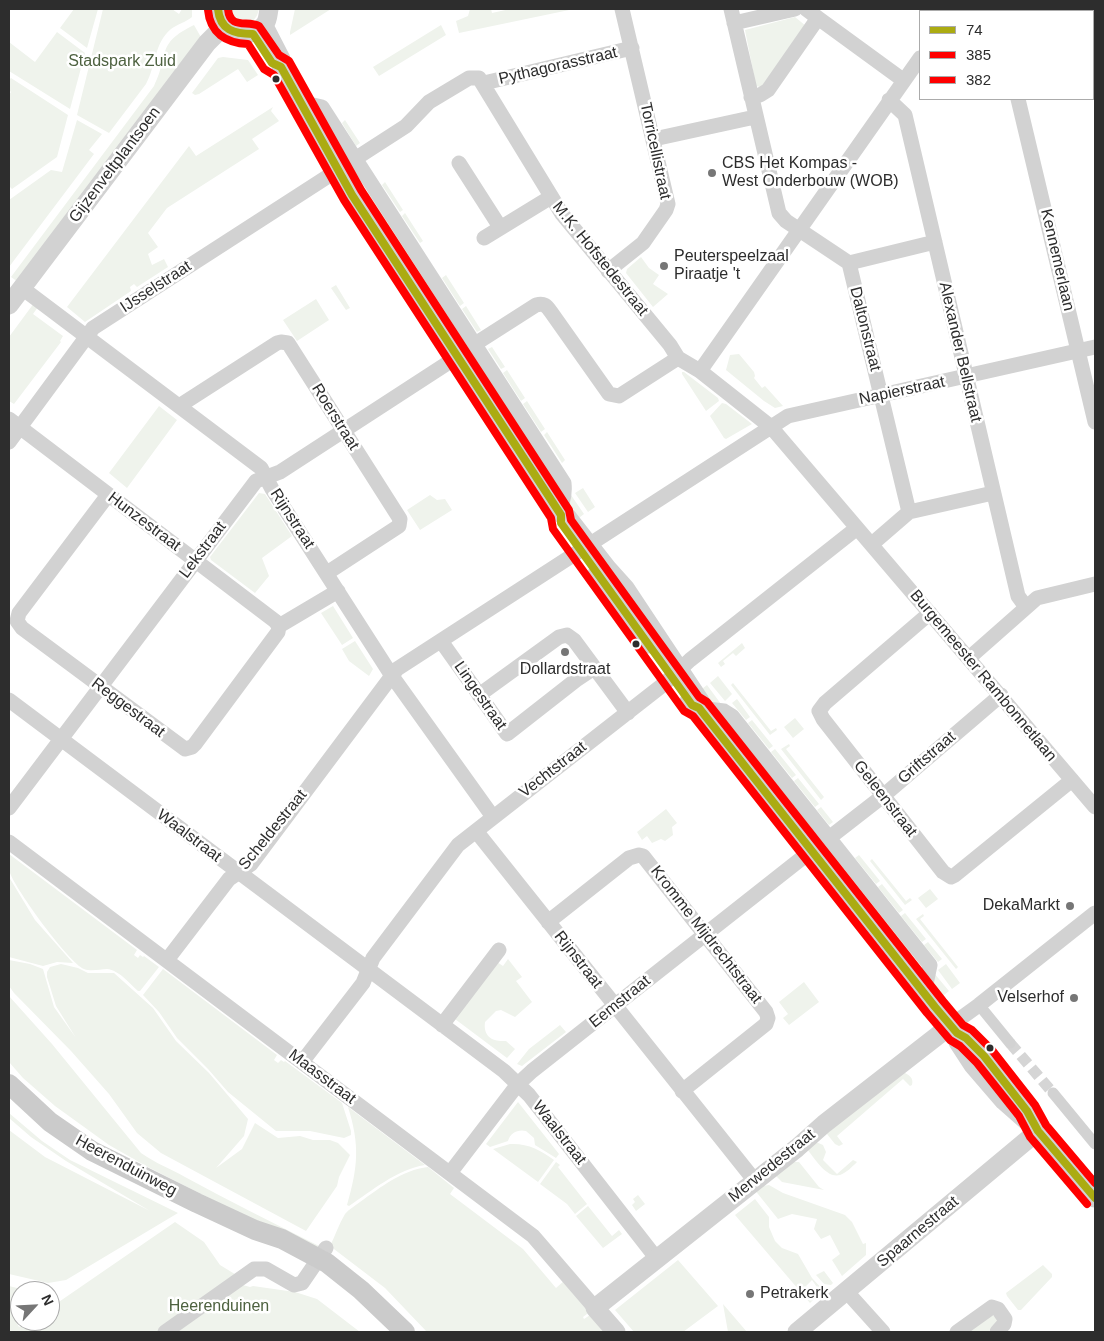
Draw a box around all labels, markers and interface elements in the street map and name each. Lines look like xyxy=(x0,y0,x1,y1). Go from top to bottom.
legend xyxy=(919,10,1094,100)
text: 74 xyxy=(966,21,983,38)
street label: Pythagorasstraat xyxy=(497,43,619,89)
text: 385 xyxy=(966,46,991,63)
park label: Stadspark Zuid xyxy=(68,52,176,72)
text: 382 xyxy=(966,71,991,88)
unlabelled marker xyxy=(271,74,281,84)
street label: Torricellistraat xyxy=(635,101,675,201)
street label: Gijzenveltplantsoen xyxy=(65,103,165,227)
place label: CBS Het Kompas - West Onderbouw (WOB) xyxy=(722,154,899,192)
marker: CBS Het Kompas - West Onderbouw (WOB) xyxy=(706,167,718,179)
street label: M.K. Hofstedestraat xyxy=(548,198,652,320)
street label: Kennemerlaan xyxy=(1036,207,1078,313)
place label: Peuterspeelzaal Piraatje 't xyxy=(674,247,789,285)
street label: IJsselstraat xyxy=(117,257,195,317)
marker: Peuterspeelzaal Piraatje 't xyxy=(658,260,670,272)
street label: Alexander Bellstraat xyxy=(935,280,985,424)
street label: Daltonstraat xyxy=(845,285,885,373)
street label: Napierstraat xyxy=(857,373,947,409)
street label: Roerstraat xyxy=(307,380,363,454)
street label: Rijnstraat xyxy=(266,485,318,553)
street label: Hunzestraat xyxy=(104,488,184,556)
street label: Lekstraat xyxy=(176,518,230,582)
street label: Burgemeester Rambonnetlaan xyxy=(906,586,1060,766)
unlabelled marker xyxy=(631,639,641,649)
marker: Dollardstraat xyxy=(559,646,571,658)
street label: Lingestraat xyxy=(449,658,511,734)
place label: Dollardstraat xyxy=(520,660,610,680)
street label: Reggestraat xyxy=(87,674,169,742)
street label: Griftstraat xyxy=(894,728,960,788)
street label: Vechtstraat xyxy=(516,738,590,802)
street label: Geleenstraat xyxy=(849,757,921,841)
street label: Scheldestraat xyxy=(235,786,311,874)
street label: Waalstraat xyxy=(153,806,225,866)
street label: Kromme Mijdrechtstraat xyxy=(646,862,766,1008)
place label: DekaMarkt xyxy=(983,896,1060,916)
marker: DekaMarkt xyxy=(1064,900,1076,912)
street label: Rijnstraat xyxy=(550,927,606,993)
street label: Eemstraat xyxy=(586,972,654,1032)
place label: Velserhof xyxy=(997,988,1064,1008)
marker: Velserhof xyxy=(1068,992,1080,1004)
unlabelled marker xyxy=(985,1043,995,1053)
street label: Maasstraat xyxy=(285,1046,359,1108)
street label: Waalstraat xyxy=(528,1097,590,1169)
street label: Merwedestraat xyxy=(725,1125,819,1207)
street label: Heerenduinweg xyxy=(72,1131,180,1201)
street label: Spaarnestraat xyxy=(873,1192,963,1272)
north arrow xyxy=(10,1281,60,1331)
place label: Petrakerk xyxy=(760,1284,828,1304)
marker: Petrakerk xyxy=(744,1288,756,1300)
text: N xyxy=(38,1292,57,1308)
park label: Heerenduinen xyxy=(169,1297,269,1317)

